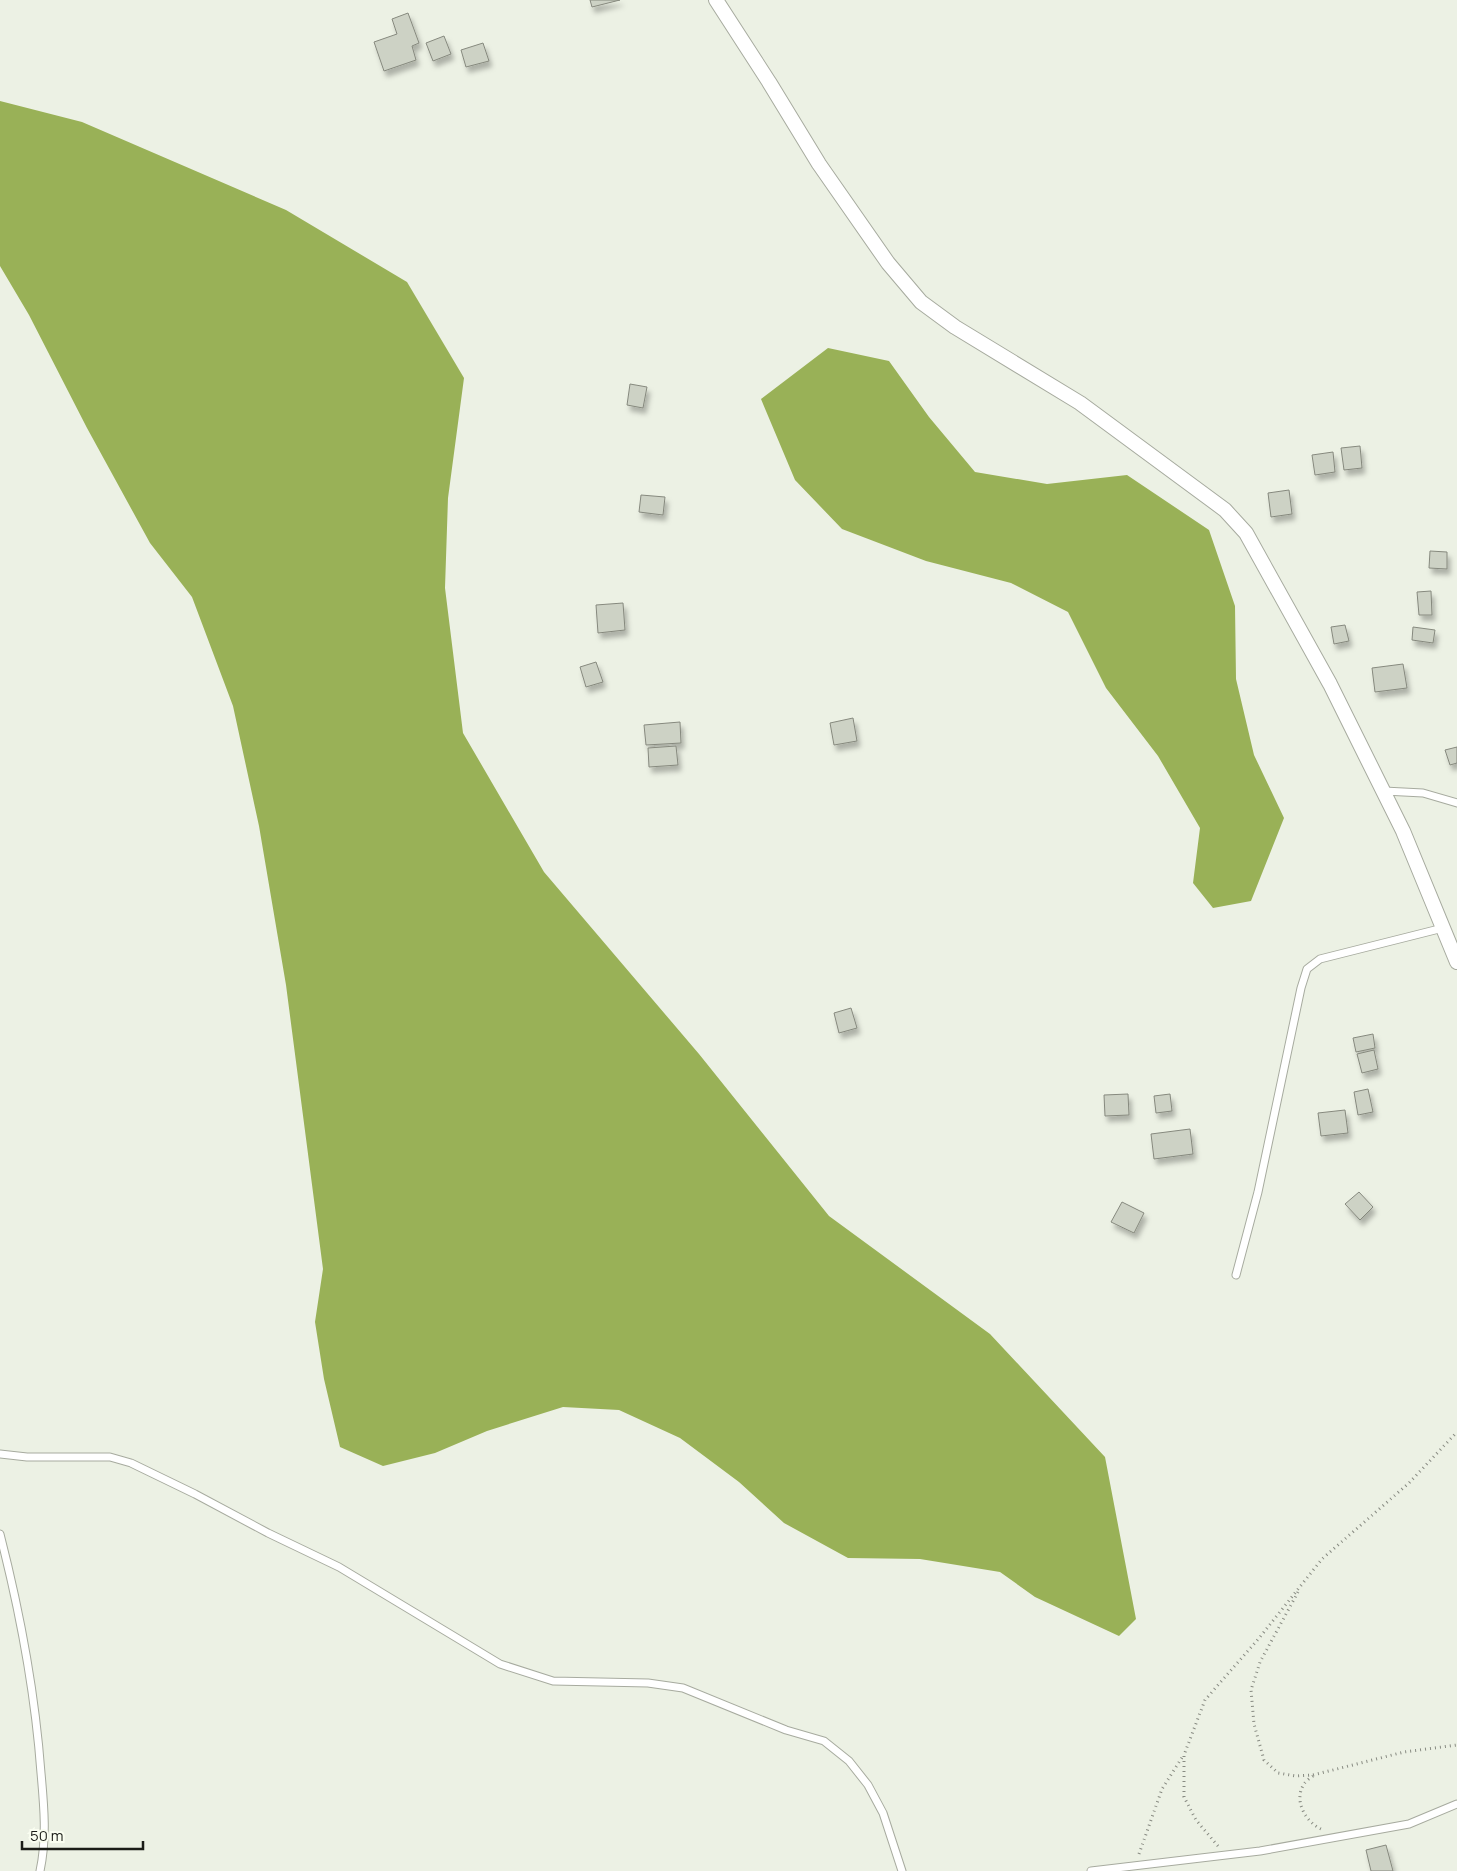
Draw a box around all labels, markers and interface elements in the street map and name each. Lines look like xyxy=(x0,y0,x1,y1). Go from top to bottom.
scale bar xyxy=(22,1818,144,1850)
text: 50 m xyxy=(30,1825,64,1846)

